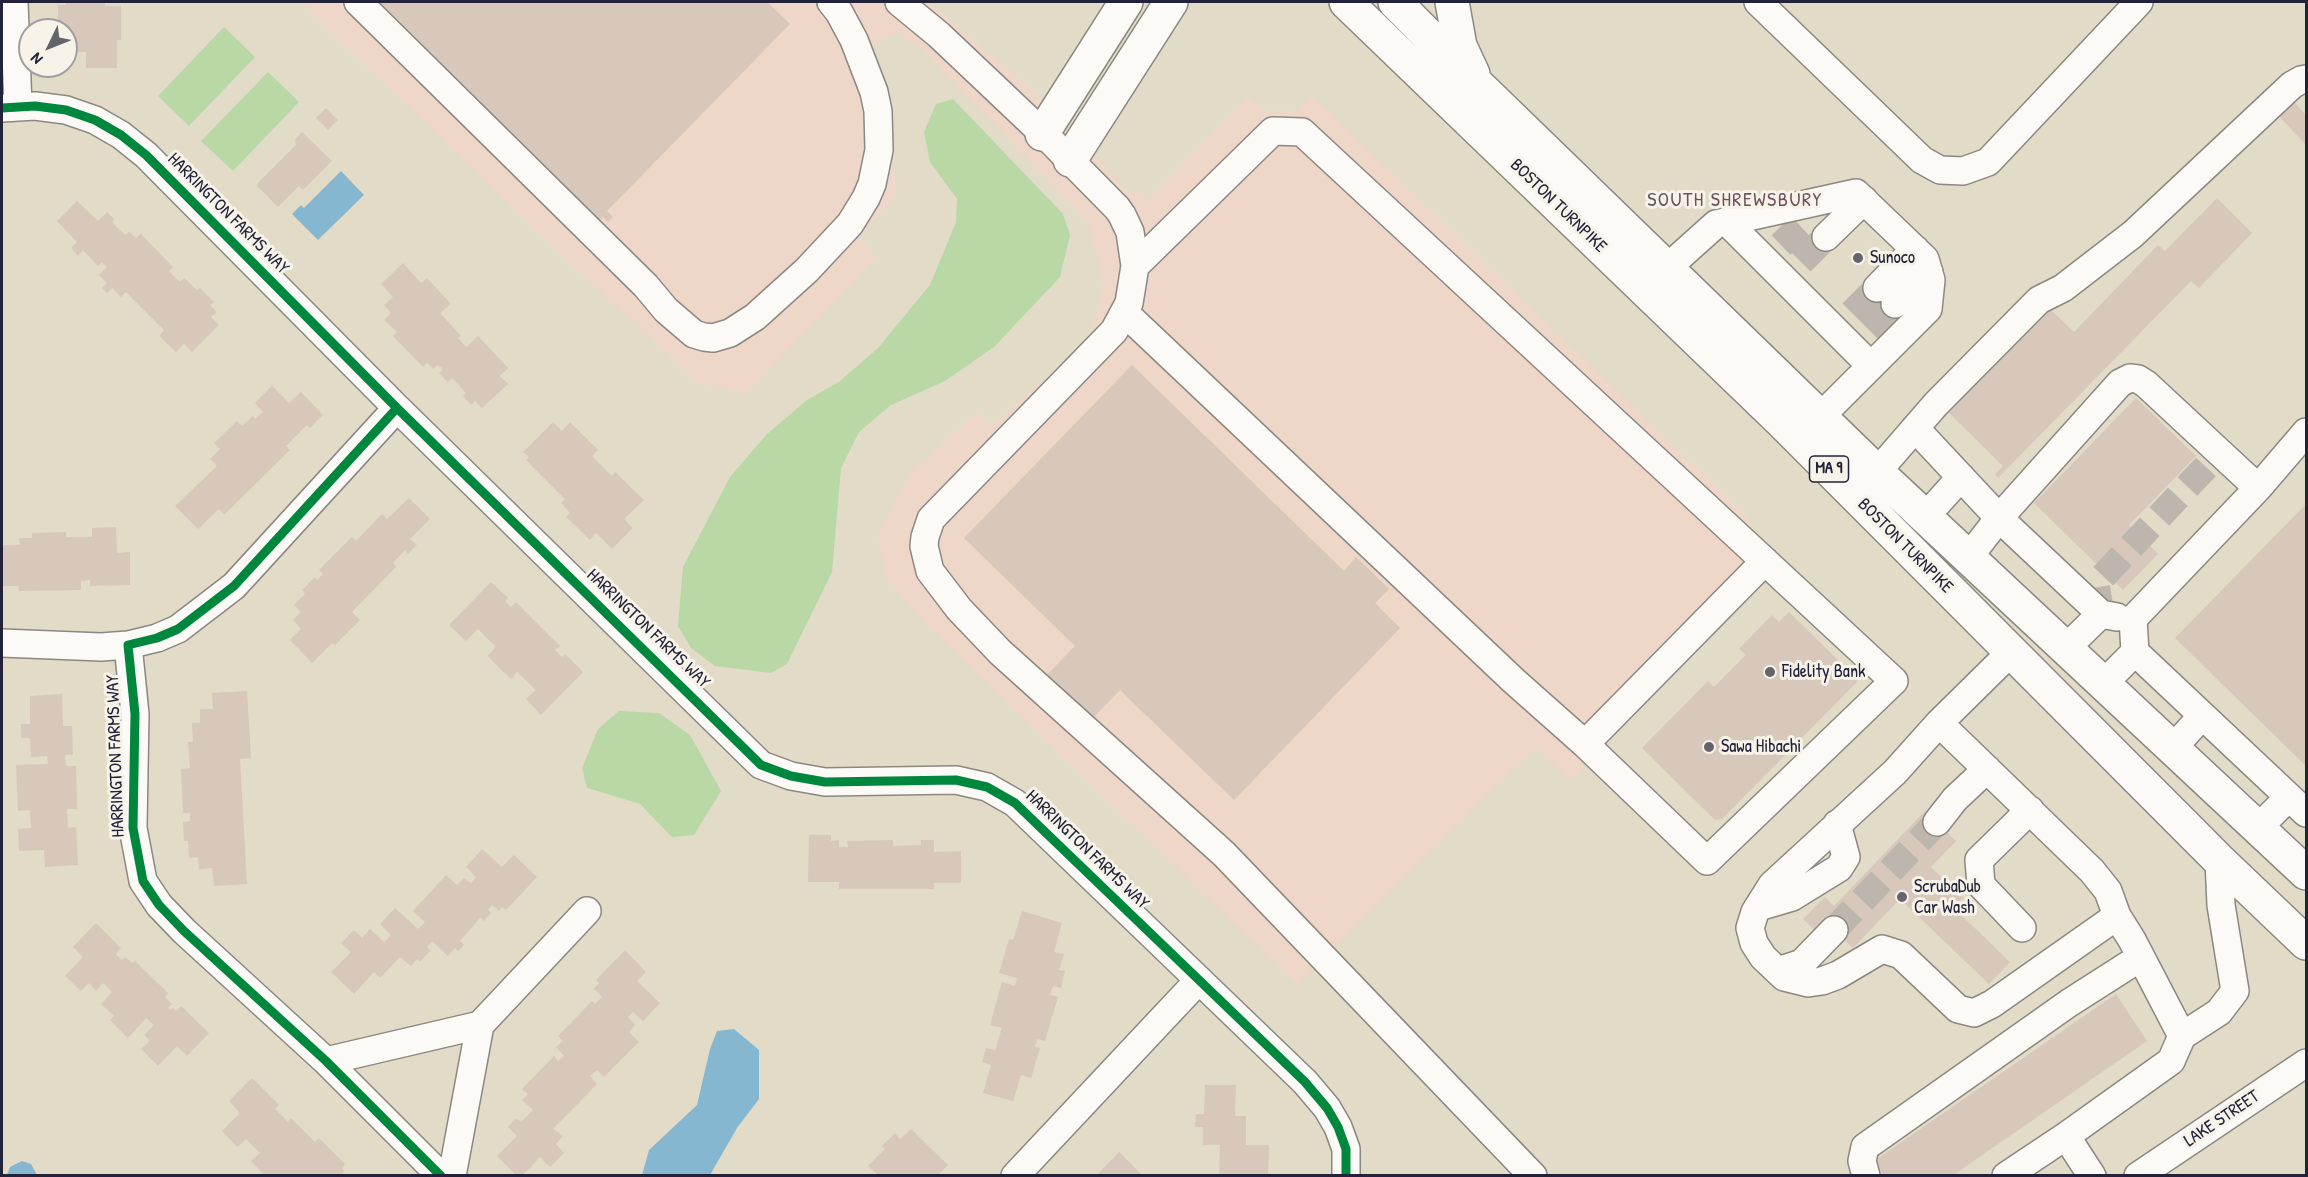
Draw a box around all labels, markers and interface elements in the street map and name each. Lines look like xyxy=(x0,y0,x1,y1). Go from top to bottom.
north arrow xyxy=(18,18,78,78)
text: N xyxy=(25,48,47,70)
street label: HARRINGTON FARMS WAY xyxy=(163,149,293,279)
street label: BOSTON TURNPIKE xyxy=(1505,155,1611,257)
district label: SOUTH SHREWSBURY xyxy=(1647,189,1823,213)
place label: Sunoco xyxy=(1870,247,1915,269)
marker: Sunoco xyxy=(1851,251,1865,265)
road number: MA 9 xyxy=(1810,456,1848,482)
street label: BOSTON TURNPIKE xyxy=(1853,494,1957,598)
street label: HARRINGTON FARMS WAY xyxy=(582,565,714,693)
place label: Fidelity Bank xyxy=(1782,661,1866,683)
marker: Fidelity Bank xyxy=(1763,665,1777,679)
street label: HARRINGTON FARMS WAY xyxy=(102,674,130,838)
place label: Sawa Hibachi xyxy=(1721,736,1801,758)
marker: Sawa Hibachi xyxy=(1702,740,1716,754)
street label: HARRINGTON FARMS WAY xyxy=(1021,786,1153,914)
place label: ScrubaDub Car Wash xyxy=(1914,876,1981,918)
marker: ScrubaDub Car Wash xyxy=(1895,890,1909,904)
street label: LAKE STREET xyxy=(2180,1086,2264,1152)

